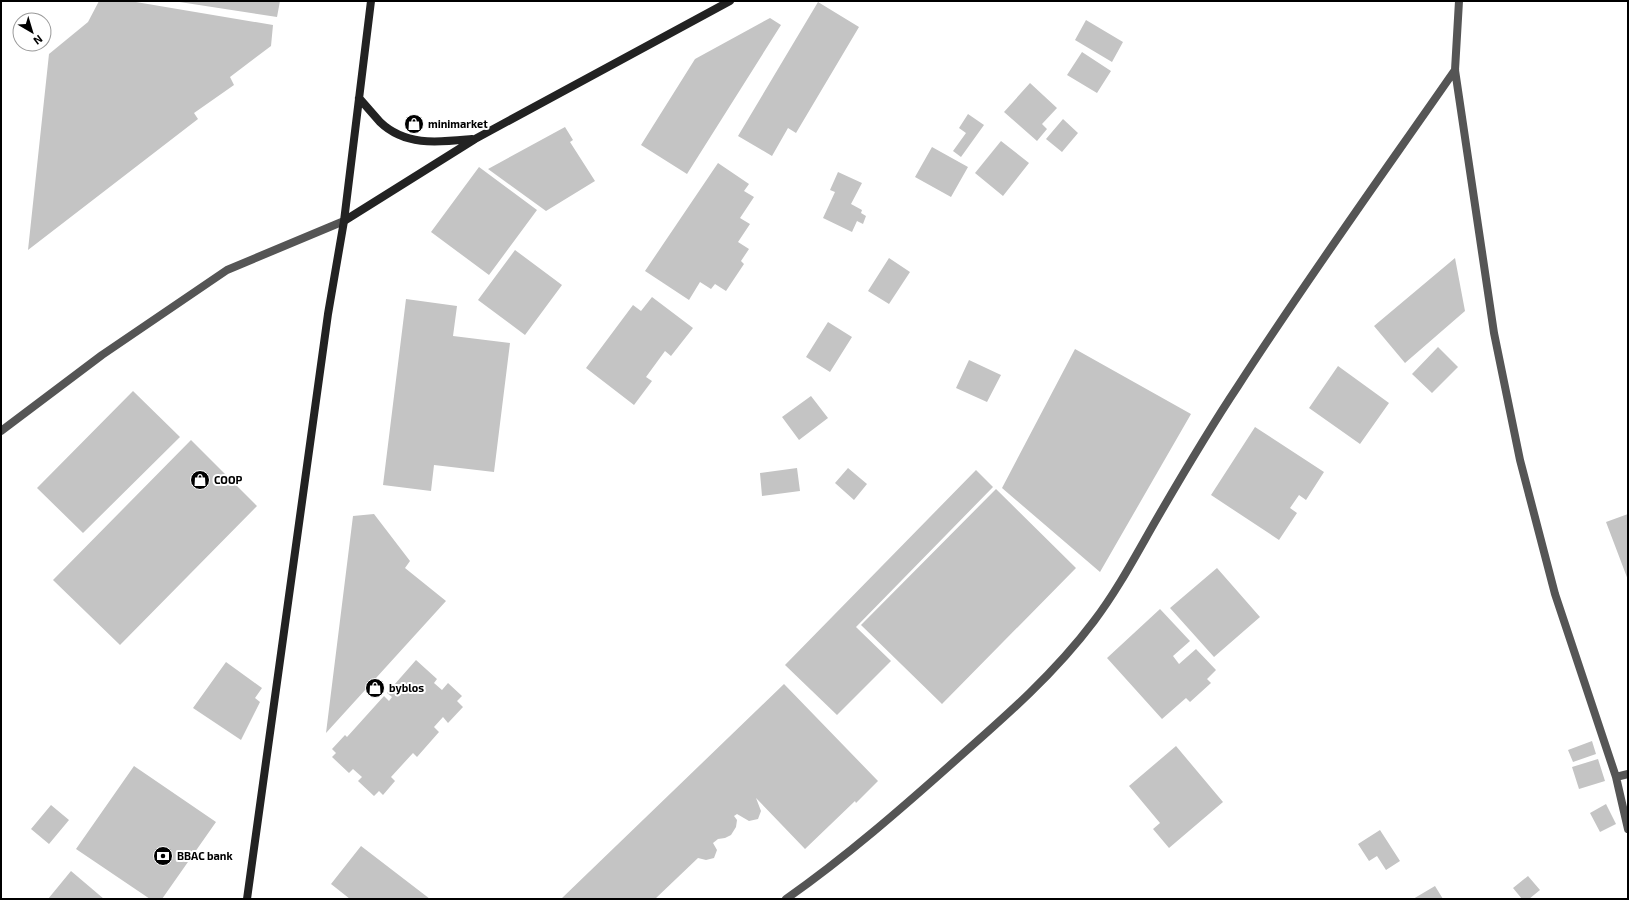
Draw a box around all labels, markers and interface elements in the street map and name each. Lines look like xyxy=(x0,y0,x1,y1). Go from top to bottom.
north arrow xyxy=(12,12,52,52)
text: N xyxy=(31,33,46,48)
shop icon: minimarket xyxy=(403,113,425,135)
place label: minimarket xyxy=(428,117,488,130)
shop icon: COOP xyxy=(189,469,211,491)
place label: COOP xyxy=(214,473,242,486)
shop icon: byblos xyxy=(364,677,386,699)
place label: byblos xyxy=(389,681,424,695)
bank icon: BBAC bank xyxy=(152,845,174,867)
place label: BBAC bank xyxy=(177,849,233,862)

